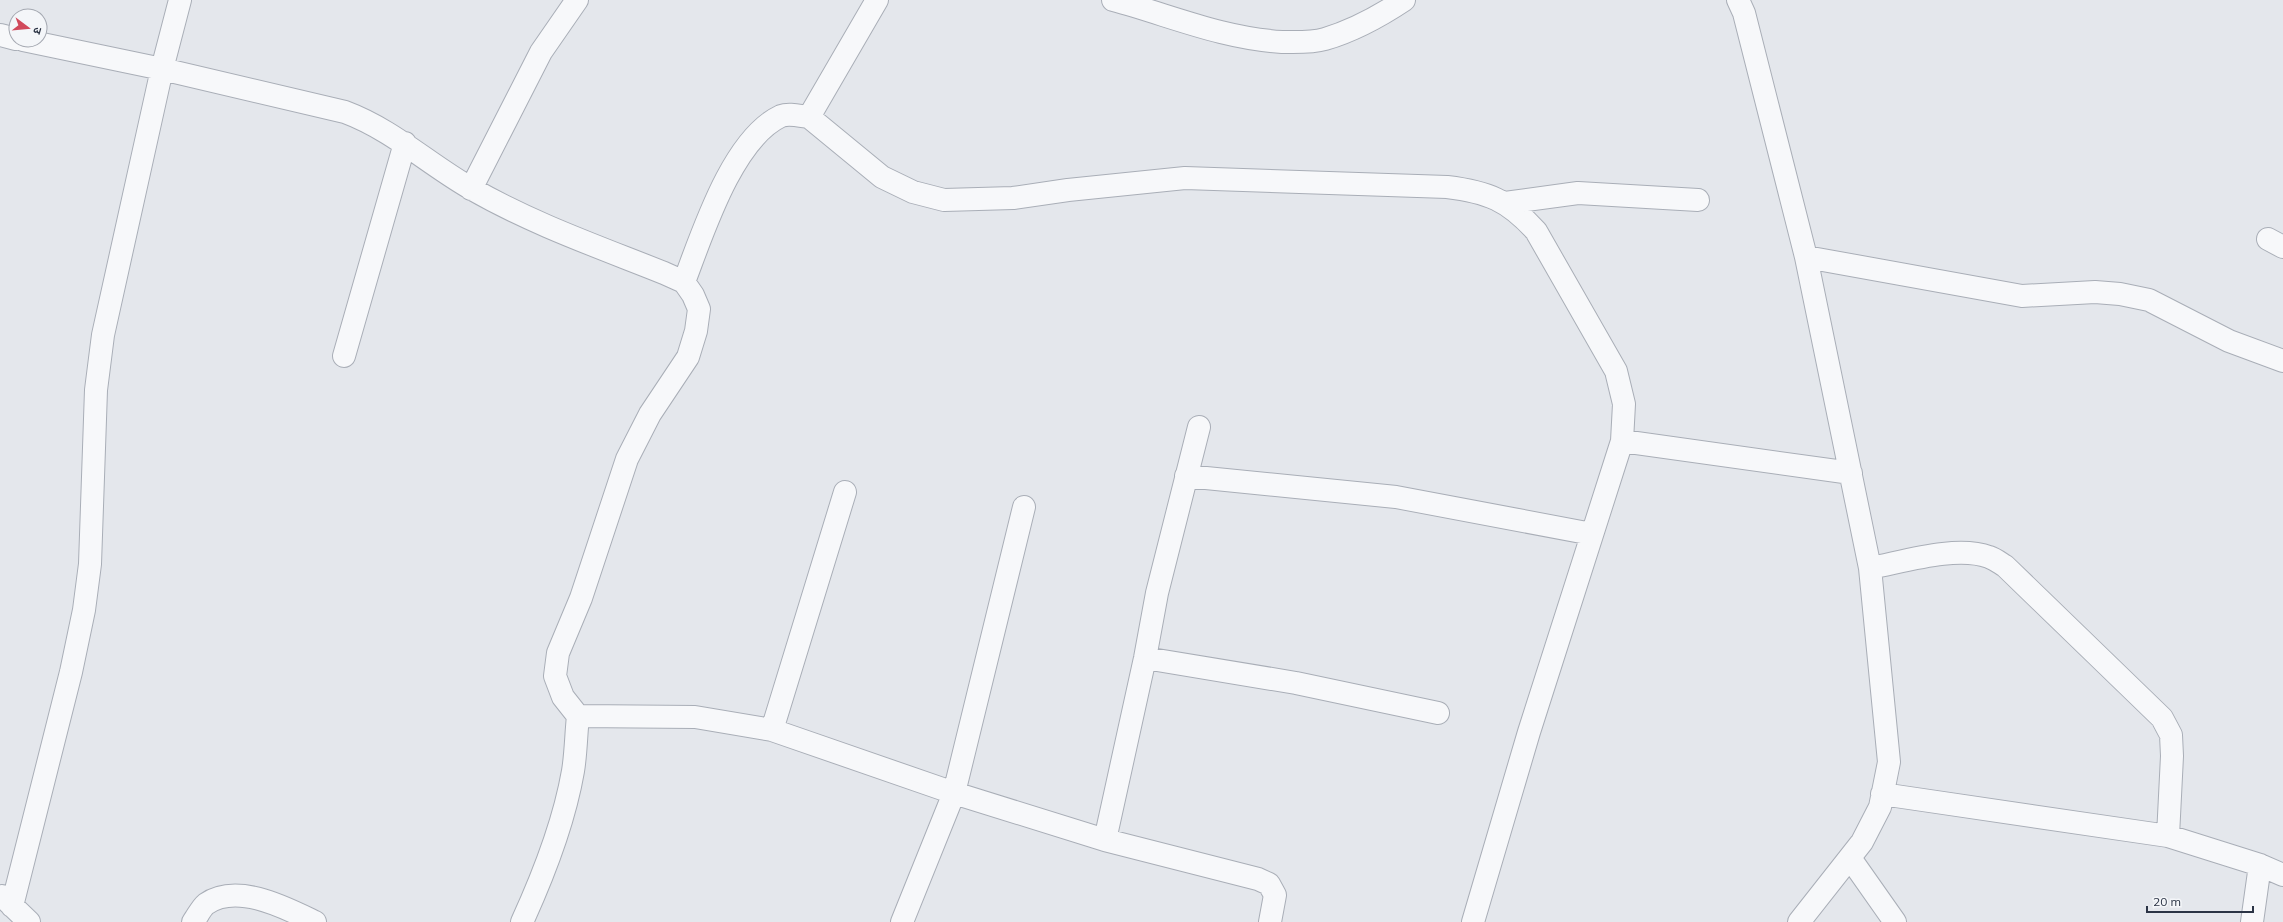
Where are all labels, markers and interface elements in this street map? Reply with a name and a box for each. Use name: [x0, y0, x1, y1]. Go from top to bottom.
north arrow: [8, 8, 48, 48]
text: उ: [30, 26, 45, 36]
scale bar: [2147, 888, 2253, 914]
text: 20 m: [2153, 894, 2181, 909]

